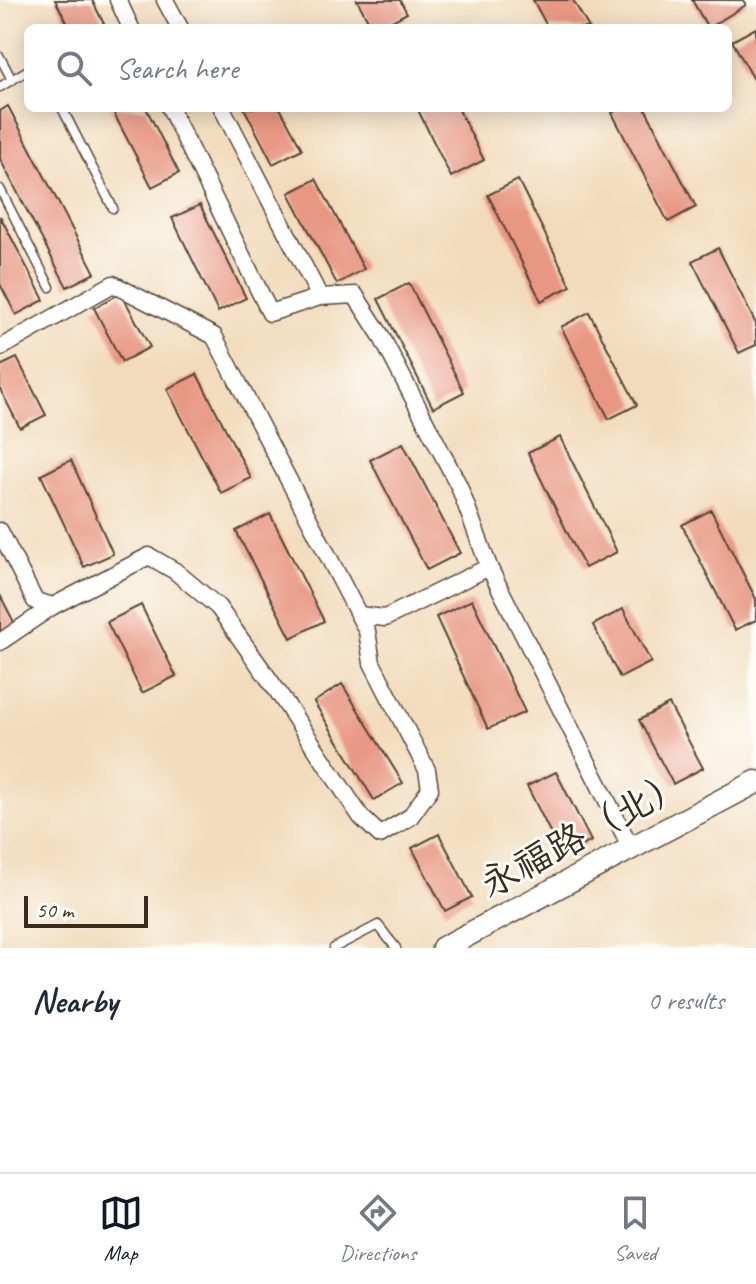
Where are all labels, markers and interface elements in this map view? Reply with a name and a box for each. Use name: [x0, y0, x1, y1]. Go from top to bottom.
search box: [24, 24, 732, 112]
icon: search: [52, 46, 96, 90]
text: Search here: [116, 49, 238, 87]
street label: 永福路（北）: [472, 759, 695, 908]
scale bar: [24, 892, 148, 928]
text: 50 m: [36, 896, 73, 924]
text: Nearby: [32, 979, 118, 1022]
text: 0 results: [648, 984, 724, 1017]
tab: Map: [99, 1191, 143, 1267]
tab: Directions: [340, 1191, 416, 1267]
tab: Saved: [613, 1191, 657, 1267]

